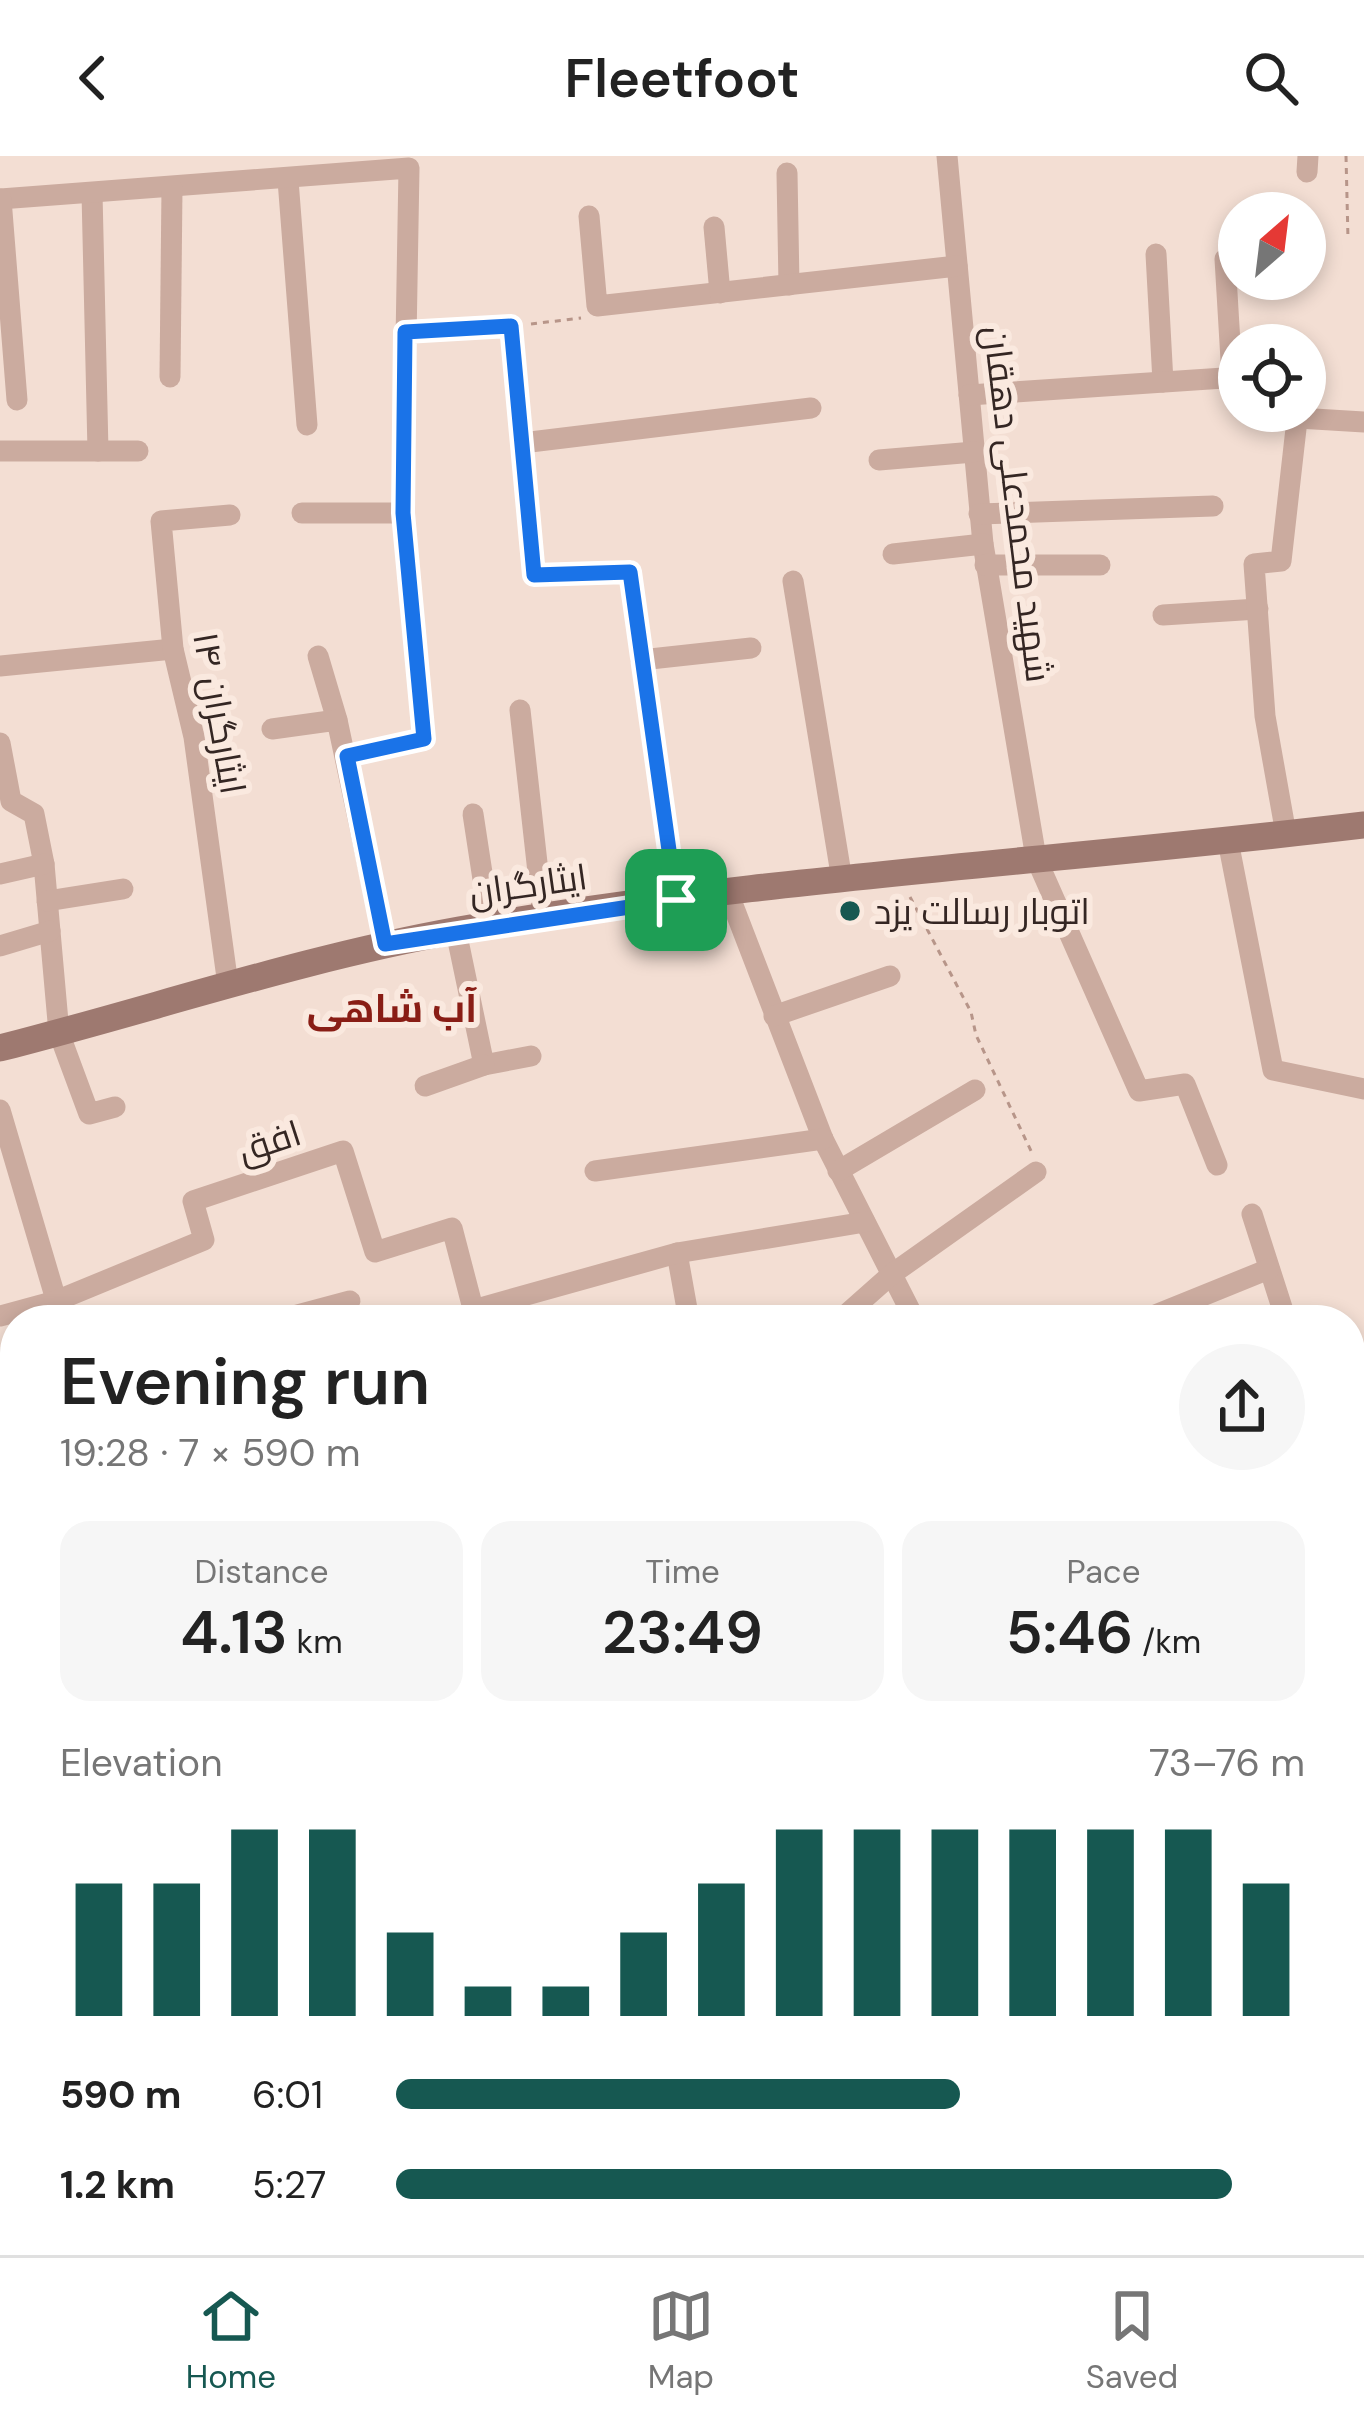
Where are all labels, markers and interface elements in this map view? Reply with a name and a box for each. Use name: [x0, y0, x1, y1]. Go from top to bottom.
text: Fleetfoot: [564, 43, 800, 114]
icon: back: [60, 45, 126, 111]
icon: search: [1238, 45, 1304, 111]
north arrow: [1218, 192, 1326, 300]
map controls: [1218, 192, 1326, 432]
street label: شهید محمدعلی دهقان: [972, 323, 1063, 685]
button: locate: [1218, 324, 1326, 432]
street label: ایثارگران ۱۴: [182, 629, 257, 798]
pin: [625, 849, 727, 951]
street label: ایثارگران: [466, 853, 590, 916]
icon: arrive: [643, 867, 709, 933]
place label: اتوبار رسالت یزد: [874, 888, 1090, 935]
marker: اتوبار رسالت یزد: [837, 898, 863, 924]
district label: آب شاهی: [307, 983, 478, 1034]
street label: افق: [232, 1109, 307, 1174]
text: Evening run: [60, 1339, 430, 1424]
button: share: [1179, 1344, 1305, 1470]
text: 19:28 · 7 × 590 m: [60, 1427, 361, 1478]
text: Distance: [195, 1550, 328, 1593]
text: Time: [645, 1550, 720, 1593]
text: Pace: [1067, 1550, 1140, 1593]
text: 4.13: [180, 1593, 288, 1672]
text: 23:49: [602, 1593, 763, 1672]
text: 5:46: [1006, 1593, 1133, 1672]
text: km: [288, 1620, 343, 1663]
text: /km: [1133, 1620, 1201, 1663]
text: Elevation: [60, 1737, 223, 1788]
text: 73–76 m: [1149, 1737, 1305, 1788]
text: 590 m: [60, 2069, 181, 2120]
text: 6:01: [252, 2069, 323, 2120]
text: 1.2 km: [60, 2159, 175, 2210]
text: 5:27: [252, 2159, 326, 2210]
tab: Home: [186, 2283, 276, 2398]
tab: Map: [648, 2283, 714, 2398]
tab: Saved: [1086, 2283, 1178, 2398]

